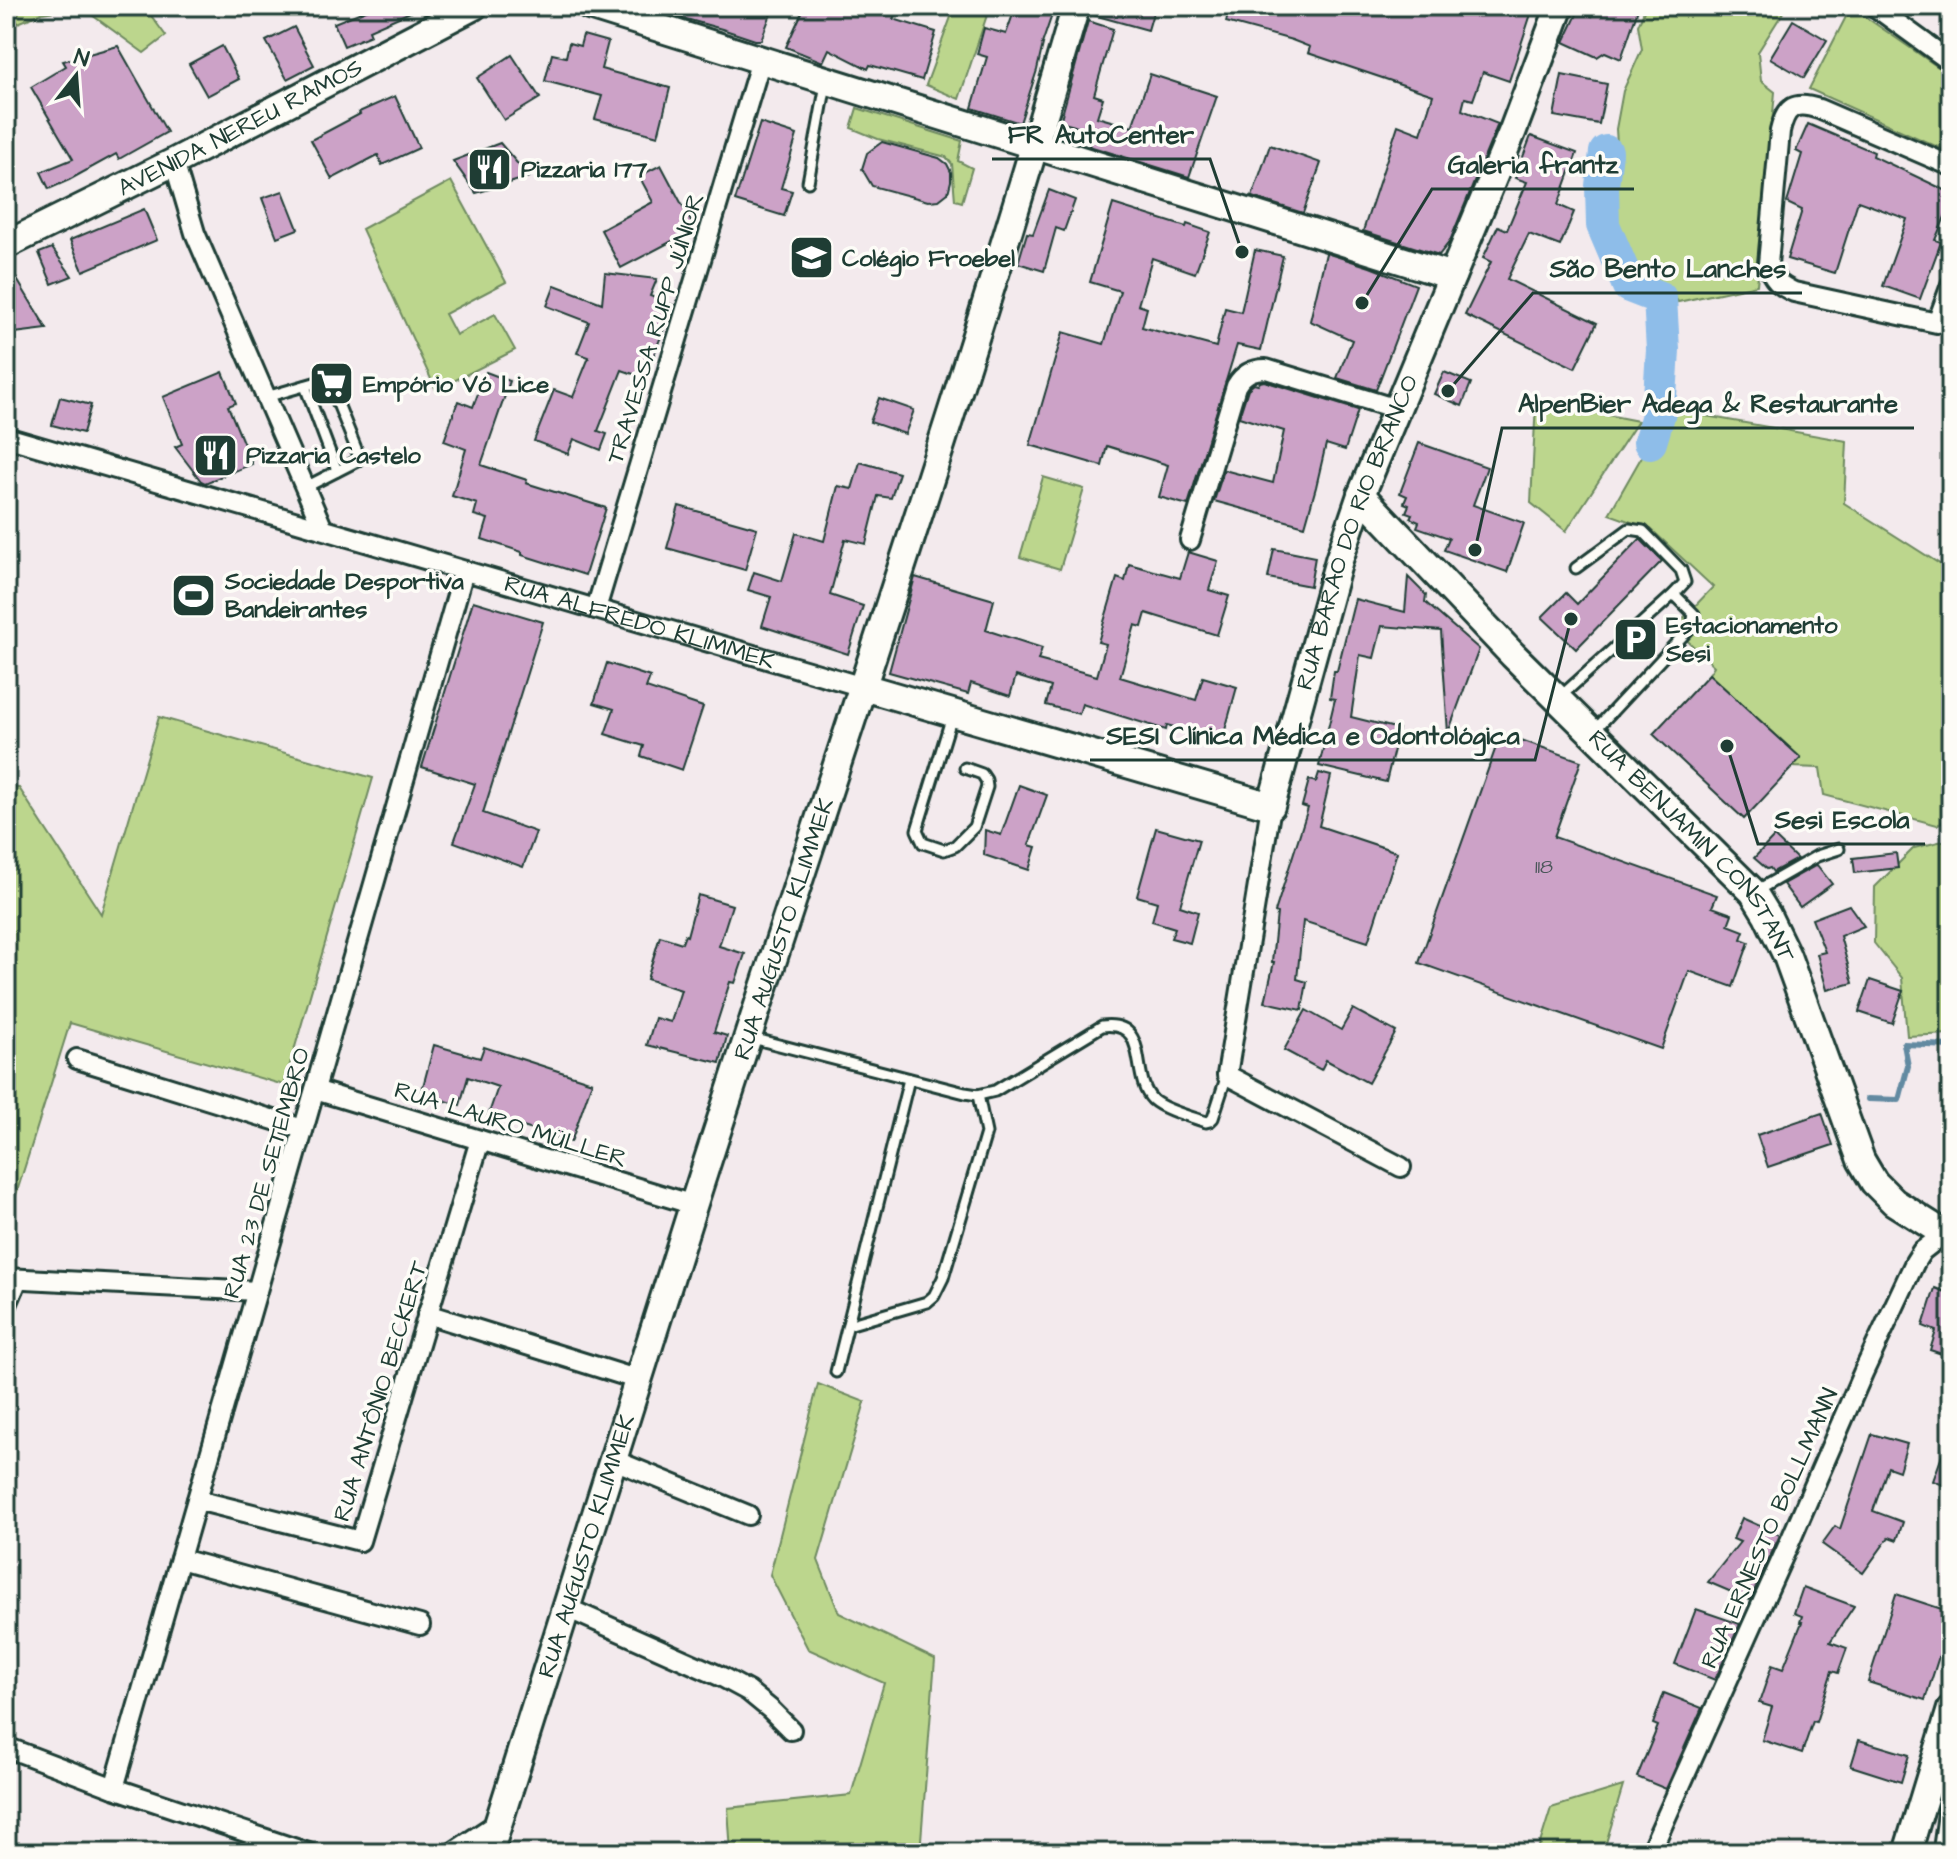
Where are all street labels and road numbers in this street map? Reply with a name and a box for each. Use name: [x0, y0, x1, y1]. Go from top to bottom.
street label: AVENIDA NEREU RAMOS: [112, 51, 369, 205]
street label: TRAVESSA RUPP JÚNIOR: [599, 189, 713, 468]
street label: RUA BARÃO DO RIO BRANCO: [1288, 370, 1427, 694]
street label: RUA ALFREDO KLIMMEK: [500, 567, 779, 678]
street label: RUA BENJAMIN CONSTANT: [1580, 723, 1803, 968]
street label: RUA AUGUSTO KLIMMEK: [725, 793, 843, 1064]
street label: RUA 23 DE SETEMBRO: [215, 1044, 319, 1303]
street label: RUA LAURO MÜLLER: [390, 1073, 631, 1177]
street label: RUA ANTÔNIO BECKERT: [325, 1257, 437, 1526]
street label: RUA ERNESTO BOLLMANN: [1693, 1383, 1847, 1674]
street label: RUA AUGUSTO KLIMMEK: [530, 1410, 644, 1682]

